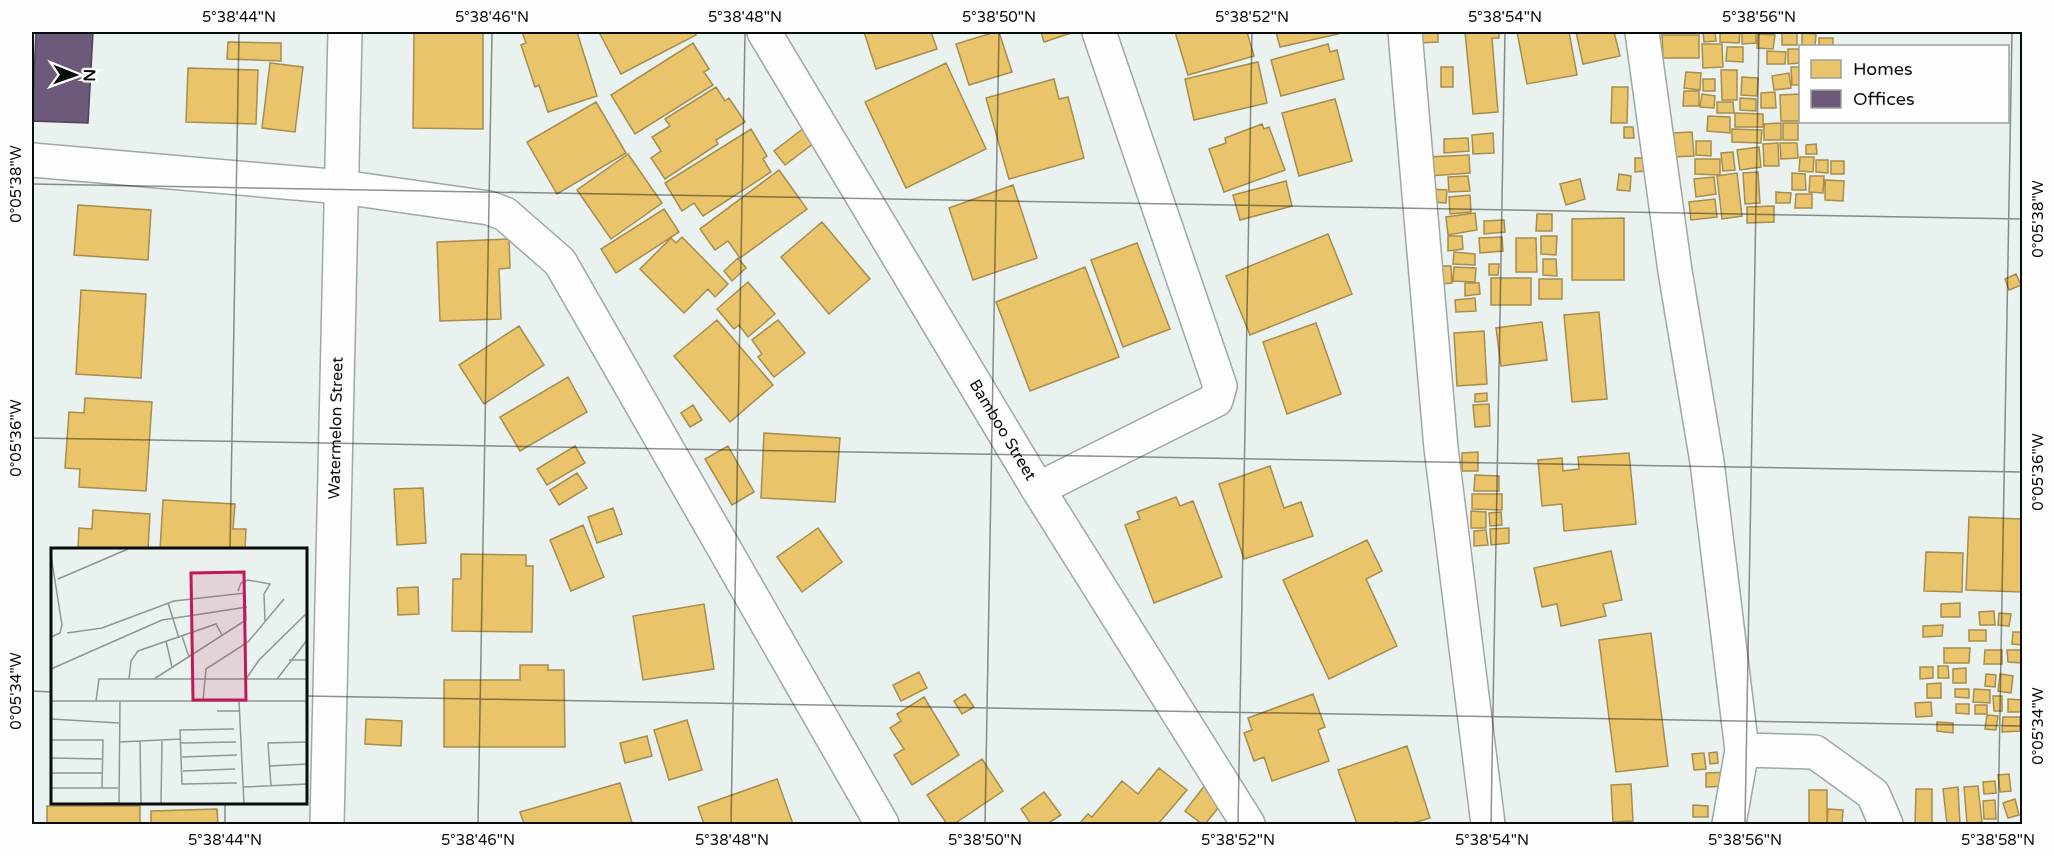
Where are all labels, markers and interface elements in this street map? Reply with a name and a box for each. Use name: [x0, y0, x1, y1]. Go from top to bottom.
text: 5°38'44"N: [202, 8, 276, 26]
text: 5°38'46"N: [455, 8, 529, 26]
text: 5°38'48"N: [708, 8, 782, 26]
text: 5°38'50"N: [962, 8, 1036, 26]
text: 5°38'52"N: [1215, 8, 1289, 26]
text: 5°38'54"N: [1468, 8, 1542, 26]
text: 5°38'56"N: [1722, 8, 1796, 26]
north arrow: [45, 45, 105, 105]
legend: [1799, 45, 2009, 123]
text: Homes: [1853, 58, 1913, 80]
text: N: [79, 69, 99, 82]
text: Offices: [1853, 88, 1915, 110]
text: 0°05'38"W: [7, 145, 25, 223]
text: 0°05'38"W: [2029, 180, 2047, 258]
street label: Watermelon Street: [324, 357, 348, 500]
street label: Bamboo Street: [965, 376, 1041, 484]
text: 0°05'36"W: [7, 399, 25, 477]
text: 0°05'36"W: [2029, 433, 2047, 511]
inset map: [51, 548, 308, 805]
text: 0°05'34"W: [7, 652, 25, 730]
text: 0°05'34"W: [2029, 687, 2047, 765]
text: 5°38'44"N: [188, 831, 262, 849]
text: 5°38'46"N: [441, 831, 515, 849]
text: 5°38'48"N: [695, 831, 769, 849]
text: 5°38'50"N: [948, 831, 1022, 849]
text: 5°38'52"N: [1201, 831, 1275, 849]
text: 5°38'54"N: [1455, 831, 1529, 849]
text: 5°38'56"N: [1708, 831, 1782, 849]
text: 5°38'58"N: [1961, 831, 2035, 849]

